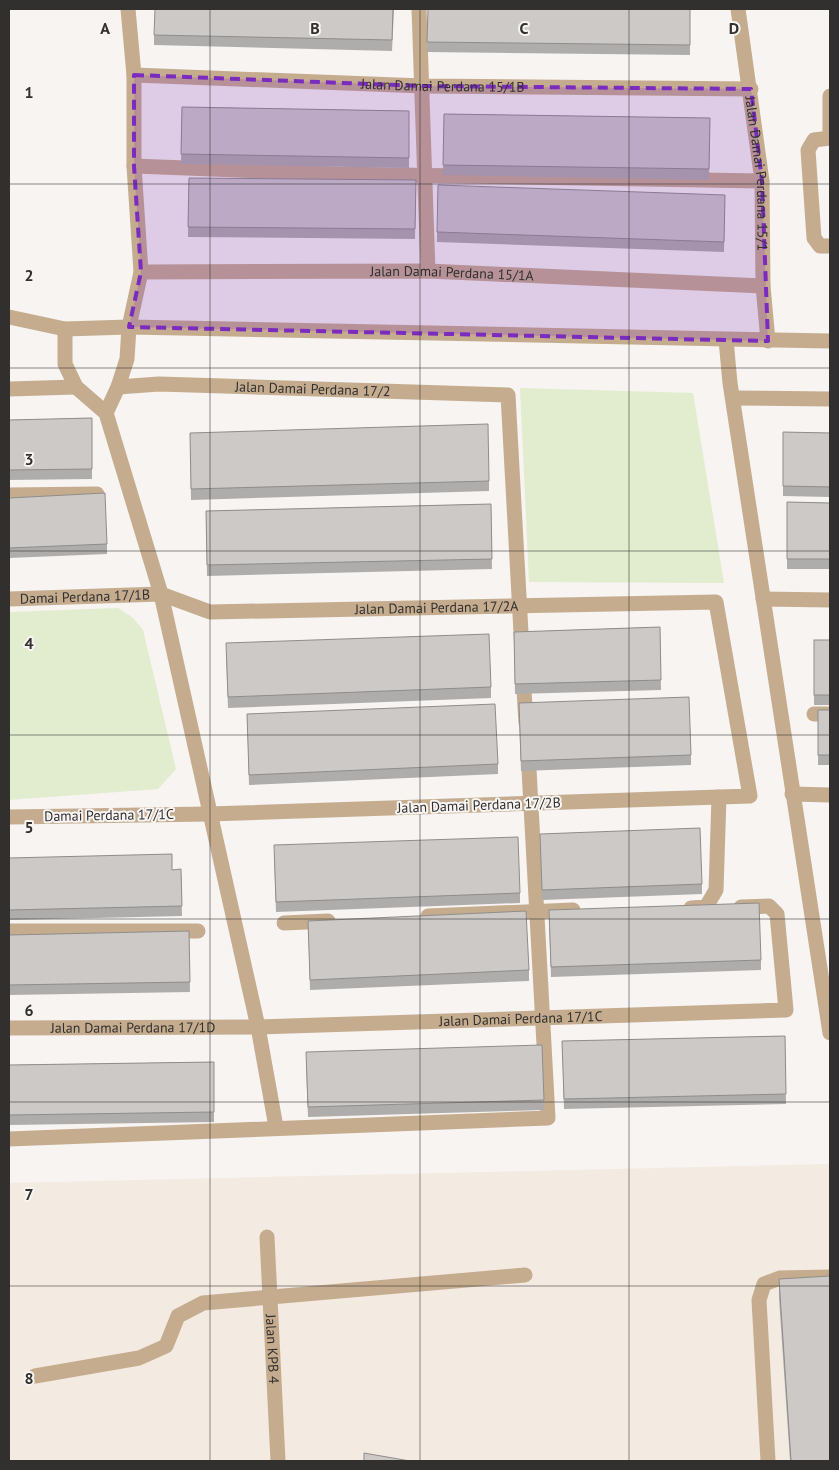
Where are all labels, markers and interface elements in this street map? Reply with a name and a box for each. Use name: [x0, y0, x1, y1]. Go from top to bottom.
text: A: [100, 18, 110, 38]
text: B: [310, 18, 320, 38]
text: C: [520, 18, 529, 38]
text: D: [729, 18, 739, 38]
street label: Jalan Damai Perdana 15/1B: [360, 75, 525, 96]
text: 1: [24, 82, 34, 102]
street label: Jalan Damai Perdana 15/1: [741, 94, 772, 251]
street label: Jalan Damai Perdana 15/1A: [369, 262, 535, 285]
text: 2: [24, 265, 34, 285]
street label: Jalan Damai Perdana 17/2: [234, 377, 391, 400]
text: 3: [24, 449, 34, 469]
street label: Damai Perdana 17/1B: [20, 585, 150, 608]
street label: Jalan Damai Perdana 17/2A: [354, 597, 519, 618]
text: 4: [24, 633, 34, 653]
street label: Jalan Damai Perdana 17/2B: [396, 793, 561, 817]
street label: Damai Perdana 17/1C: [44, 805, 174, 825]
text: 5: [24, 817, 34, 837]
text: 6: [24, 1000, 34, 1020]
street label: Jalan Damai Perdana 17/1C: [438, 1007, 603, 1030]
street label: Jalan Damai Perdana 17/1D: [50, 1018, 215, 1037]
text: 7: [24, 1184, 34, 1204]
street label: Jalan KPB 4: [262, 1313, 283, 1384]
text: 8: [24, 1368, 34, 1388]

